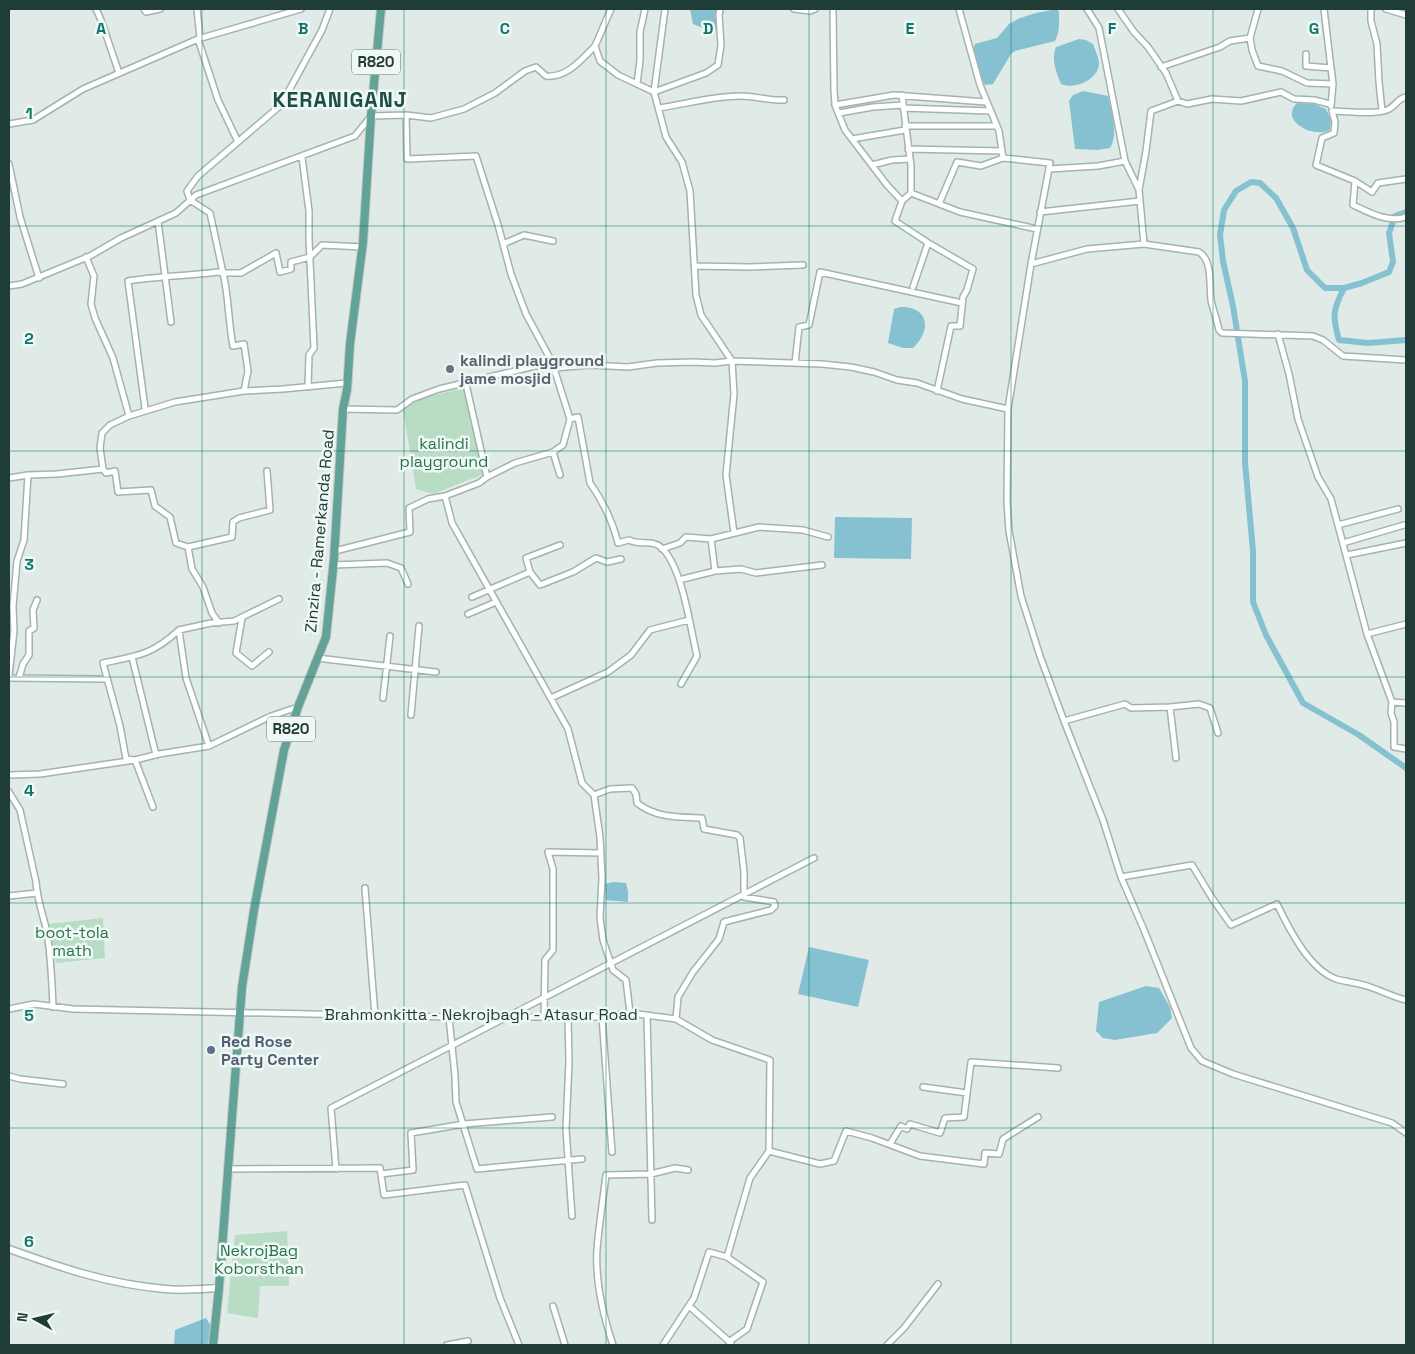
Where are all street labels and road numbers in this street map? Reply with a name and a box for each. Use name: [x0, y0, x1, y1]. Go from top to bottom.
road number: R820: [352, 50, 400, 74]
street label: Zinzira - Ramerkanda Road: [300, 429, 339, 633]
road number: R820: [267, 716, 315, 742]
street label: Brahmonkitta - Nekrojbagh - Atasur Road: [324, 1004, 638, 1025]

